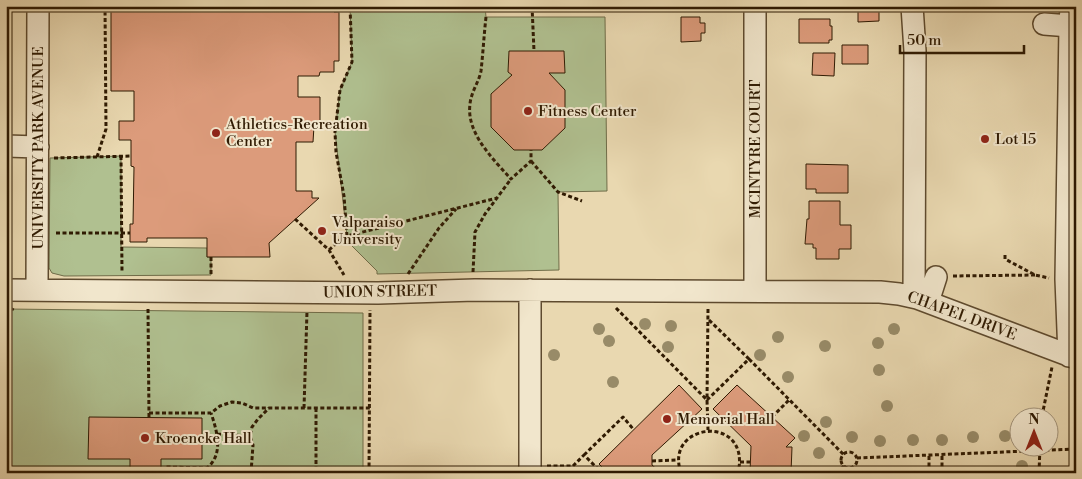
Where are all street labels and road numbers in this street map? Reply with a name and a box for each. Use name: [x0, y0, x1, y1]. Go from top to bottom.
street label: UNIVERSITY PARK AVENUE: [29, 47, 48, 249]
street label: MCINTYRE COURT: [746, 79, 765, 218]
street label: UNION STREET: [323, 281, 438, 302]
street label: CHAPEL DRIVE: [905, 287, 1019, 345]

